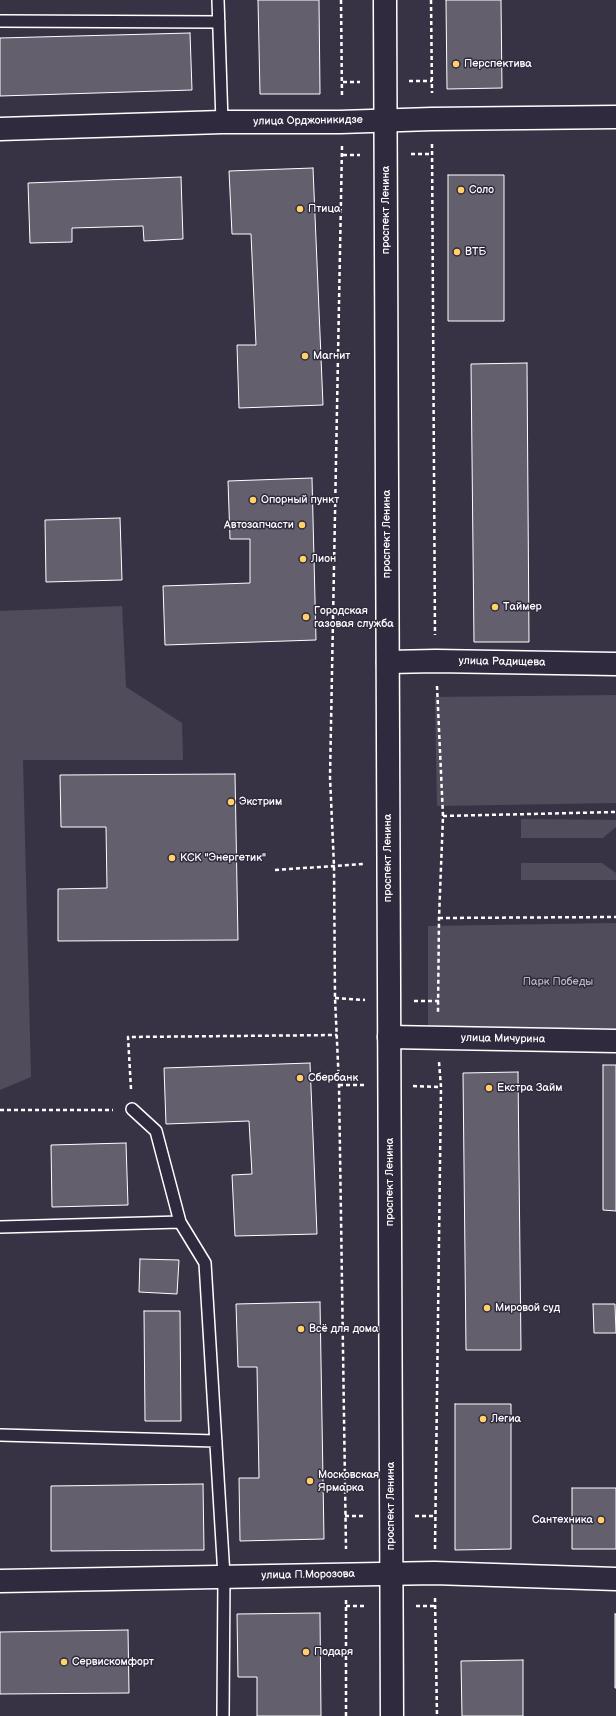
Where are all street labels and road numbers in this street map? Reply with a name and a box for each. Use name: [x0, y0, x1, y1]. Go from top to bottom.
street label: улица Орджоникидзе: [253, 113, 363, 129]
street label: проспект Ленина: [379, 166, 393, 254]
street label: проспект Ленина: [380, 490, 394, 578]
street label: улица Радищева: [458, 655, 546, 669]
street label: проспект Ленина: [381, 814, 395, 902]
street label: улица Мичурина: [461, 1032, 545, 1046]
street label: проспект Ленина: [383, 1138, 397, 1226]
street label: проспект Ленина: [384, 1462, 398, 1550]
street label: улица П.Морозова: [261, 1568, 355, 1582]

